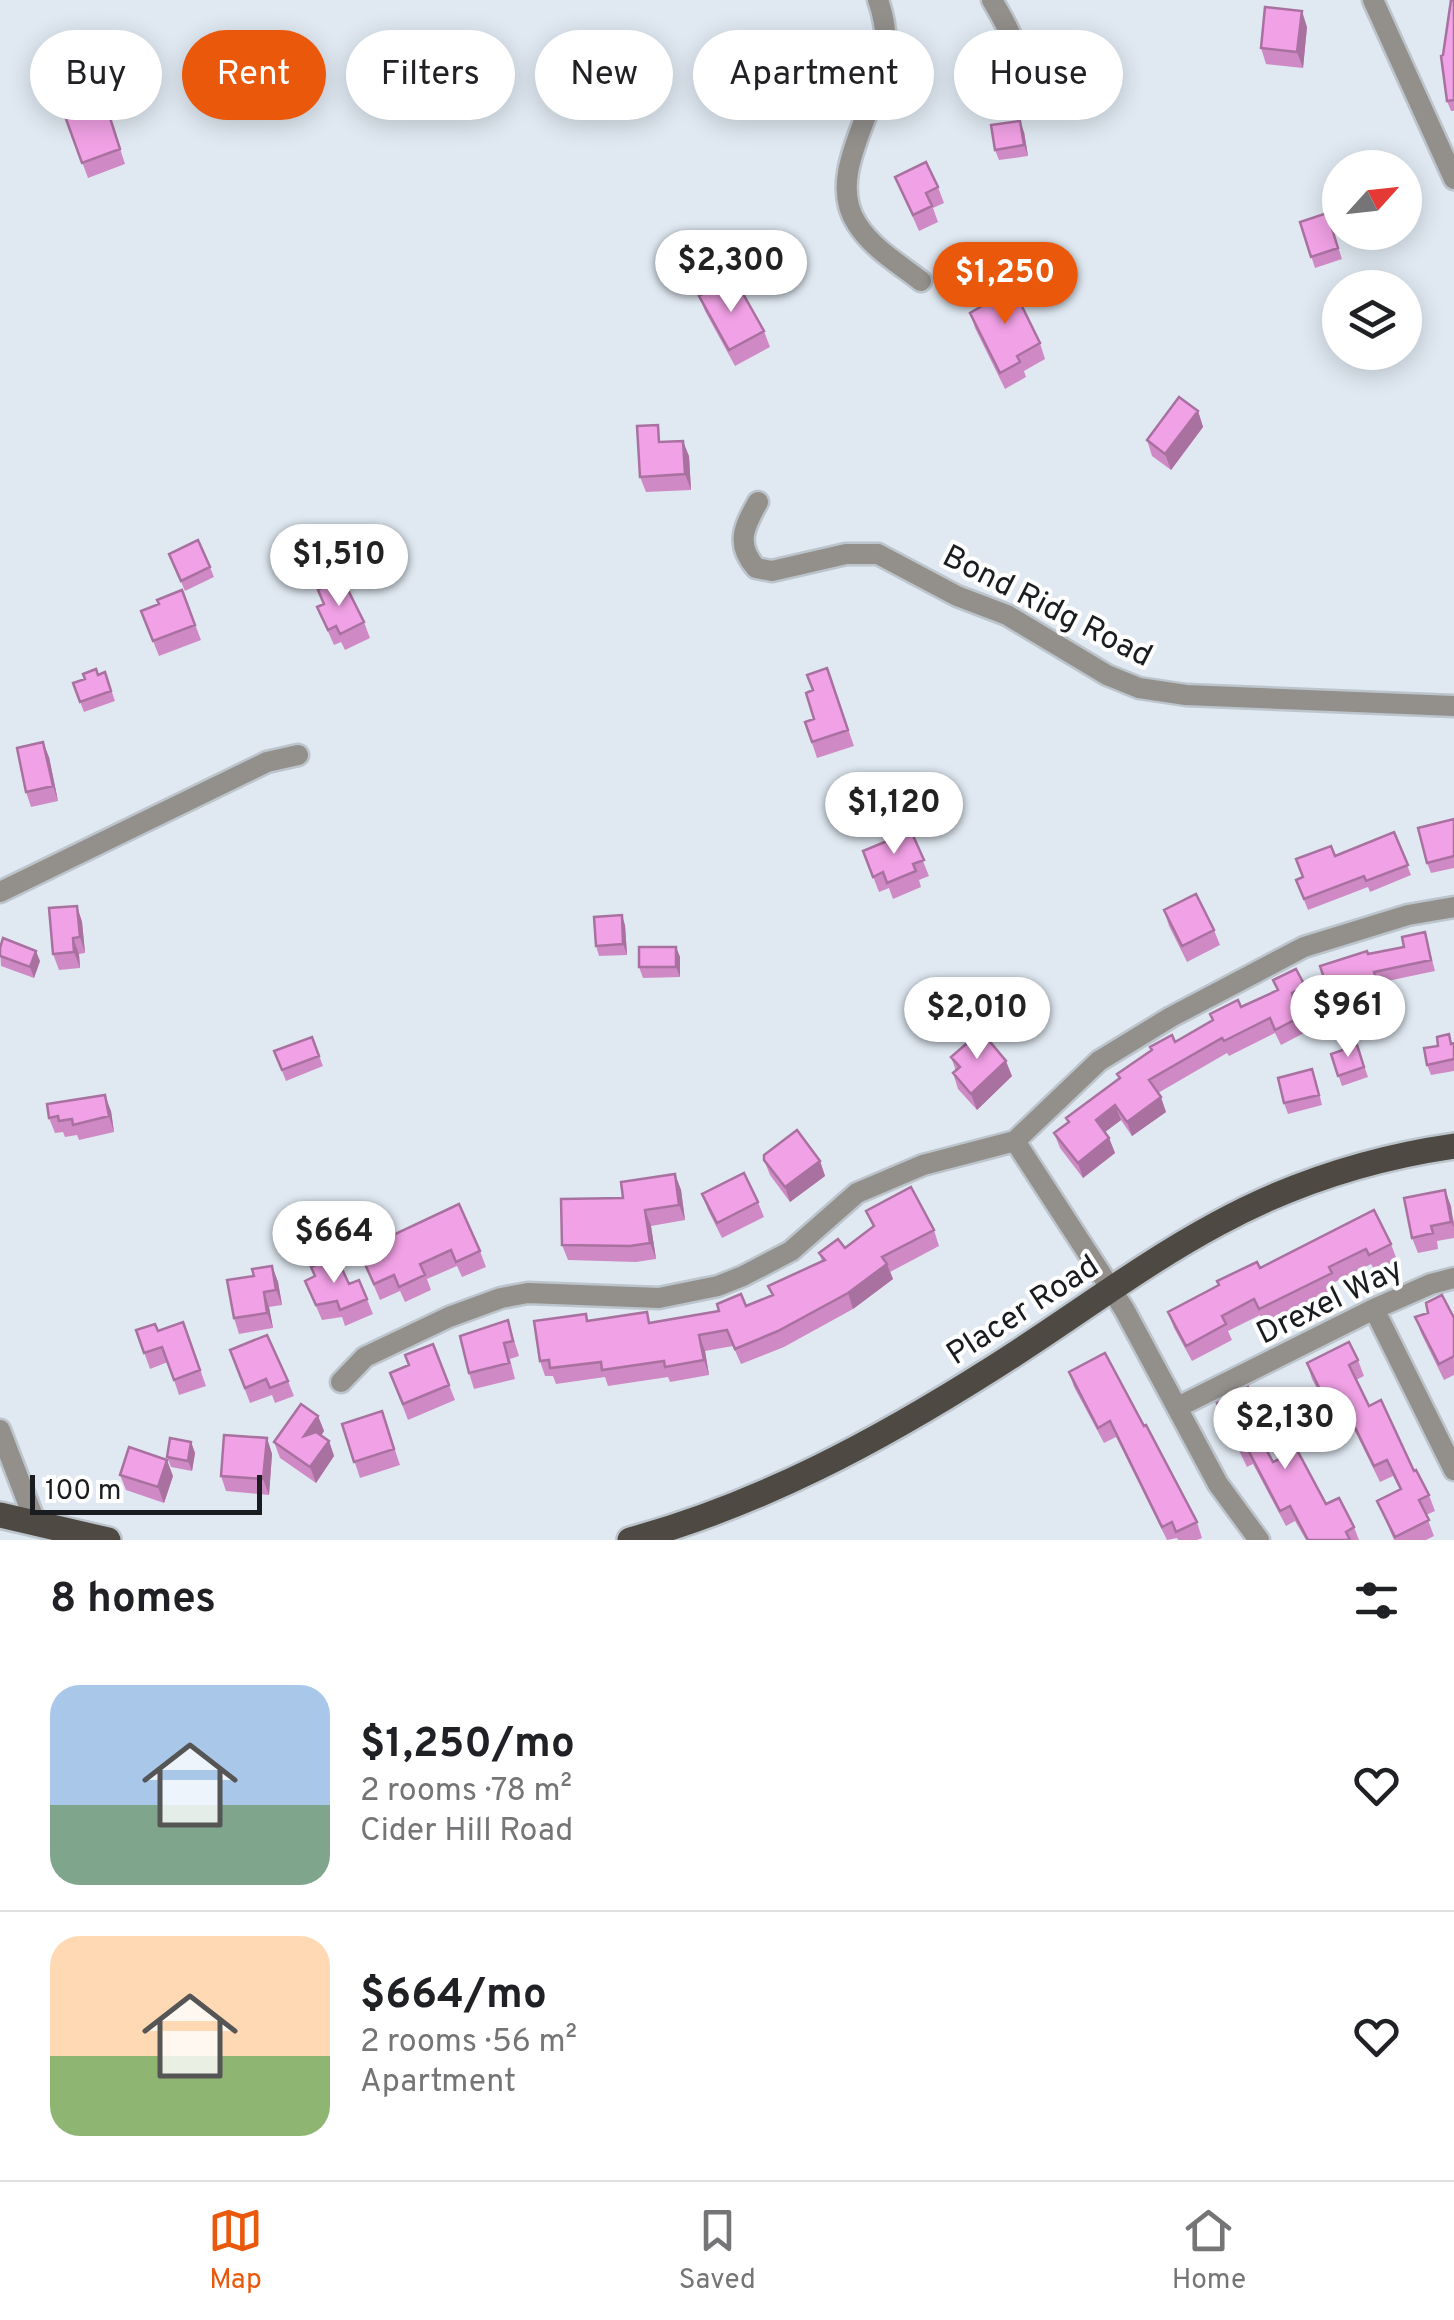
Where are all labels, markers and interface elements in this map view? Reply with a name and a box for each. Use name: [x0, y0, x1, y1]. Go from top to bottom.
chip: Buy: [30, 30, 162, 120]
chip: Rent: [182, 30, 326, 120]
chip: Filters: [346, 30, 515, 120]
chip: New: [535, 30, 673, 120]
chip: Apartment: [693, 30, 934, 120]
chip: House: [954, 30, 1123, 120]
north arrow: [1322, 150, 1422, 250]
map controls: [1322, 150, 1422, 370]
pin: $2,300: [650, 230, 812, 315]
text: $2,300: [677, 242, 785, 282]
pin: $1,250: [924, 242, 1086, 327]
text: $1,250: [955, 254, 1055, 294]
button: layers: [1322, 270, 1422, 370]
pin: $1,510: [258, 524, 420, 609]
text: $1,510: [292, 536, 386, 576]
street label: Bond Ridg Road: [935, 538, 1158, 678]
pin: $1,120: [813, 772, 975, 857]
text: $1,120: [847, 784, 941, 824]
pin: $961: [1289, 975, 1407, 1060]
pin: $2,010: [896, 977, 1058, 1062]
text: $961: [1312, 987, 1384, 1027]
text: $2,010: [926, 989, 1028, 1029]
pin: $664: [275, 1201, 393, 1286]
text: $664: [294, 1213, 374, 1253]
street label: Placer Road: [940, 1247, 1107, 1376]
street label: Drexel Way: [1251, 1250, 1410, 1355]
pin: $2,130: [1204, 1387, 1366, 1472]
text: $2,130: [1235, 1399, 1335, 1439]
scale bar: [30, 1470, 262, 1514]
text: 100 m: [45, 1474, 121, 1510]
icon: filters: [1349, 1573, 1404, 1628]
text: 8 homes: [50, 1574, 216, 1627]
text: $1,250/mo: [360, 1719, 575, 1772]
icon: home: [130, 1725, 250, 1845]
icon: heart: [1349, 1758, 1404, 1813]
text: 2 rooms · 78 m²: [360, 1772, 572, 1812]
text: Cider Hill Road: [360, 1812, 573, 1852]
text: $664/mo: [360, 1970, 547, 2023]
icon: home: [130, 1976, 250, 2096]
icon: heart: [1349, 2009, 1404, 2064]
text: 2 rooms · 56 m²: [360, 2023, 577, 2063]
text: Apartment: [360, 2063, 516, 2103]
tab: Map: [208, 2203, 263, 2299]
tab: Saved: [679, 2203, 756, 2299]
tab: Home: [1172, 2203, 1246, 2299]

